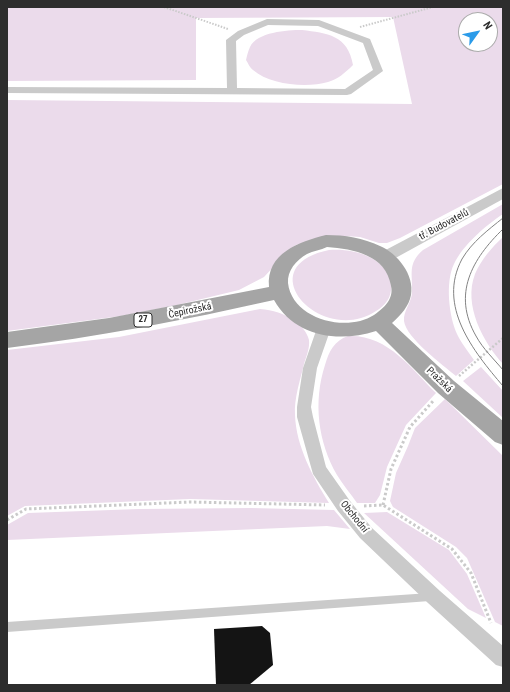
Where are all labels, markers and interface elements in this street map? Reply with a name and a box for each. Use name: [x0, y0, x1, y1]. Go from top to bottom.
north arrow: [458, 12, 498, 52]
text: N: [480, 19, 495, 32]
street label: tř. Budovatelů: [417, 207, 471, 243]
street label: Čepirožská: [167, 301, 213, 321]
road number: 27: [134, 313, 152, 327]
street label: Pražská: [424, 365, 454, 395]
street label: Obchodní: [338, 499, 370, 535]

